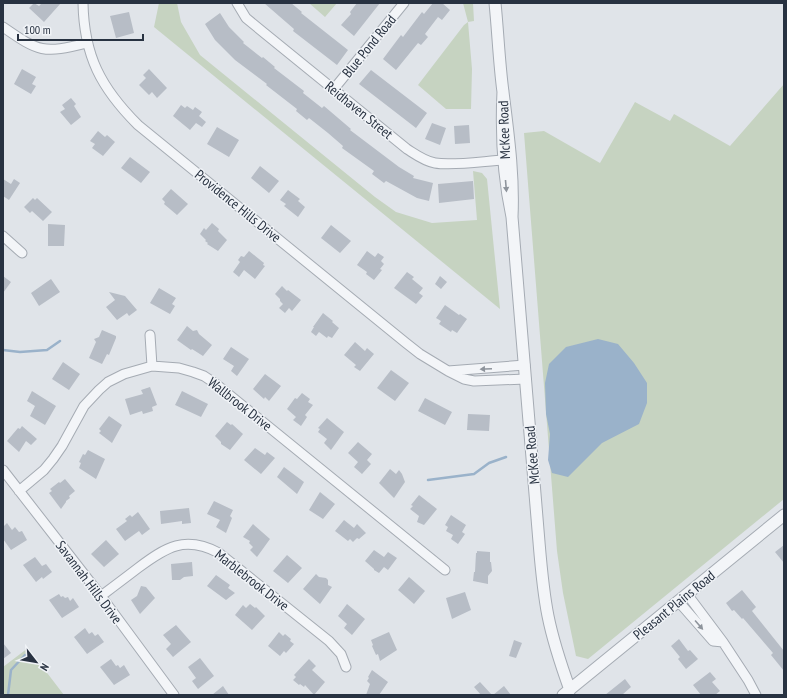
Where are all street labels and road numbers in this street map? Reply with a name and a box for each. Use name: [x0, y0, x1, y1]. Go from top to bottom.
street label: Blue Pond Road: [338, 11, 400, 81]
street label: Reidhaven Street: [321, 77, 397, 143]
street label: McKee Road: [494, 100, 514, 160]
street label: Providence Hills Drive: [191, 166, 285, 246]
street label: Wallbrook Drive: [204, 373, 276, 435]
street label: McKee Road: [520, 425, 544, 485]
street label: Savannah Hills Drive: [52, 537, 126, 627]
street label: Marblebrook Drive: [211, 546, 293, 615]
street label: Pleasant Plains Road: [629, 566, 719, 644]

